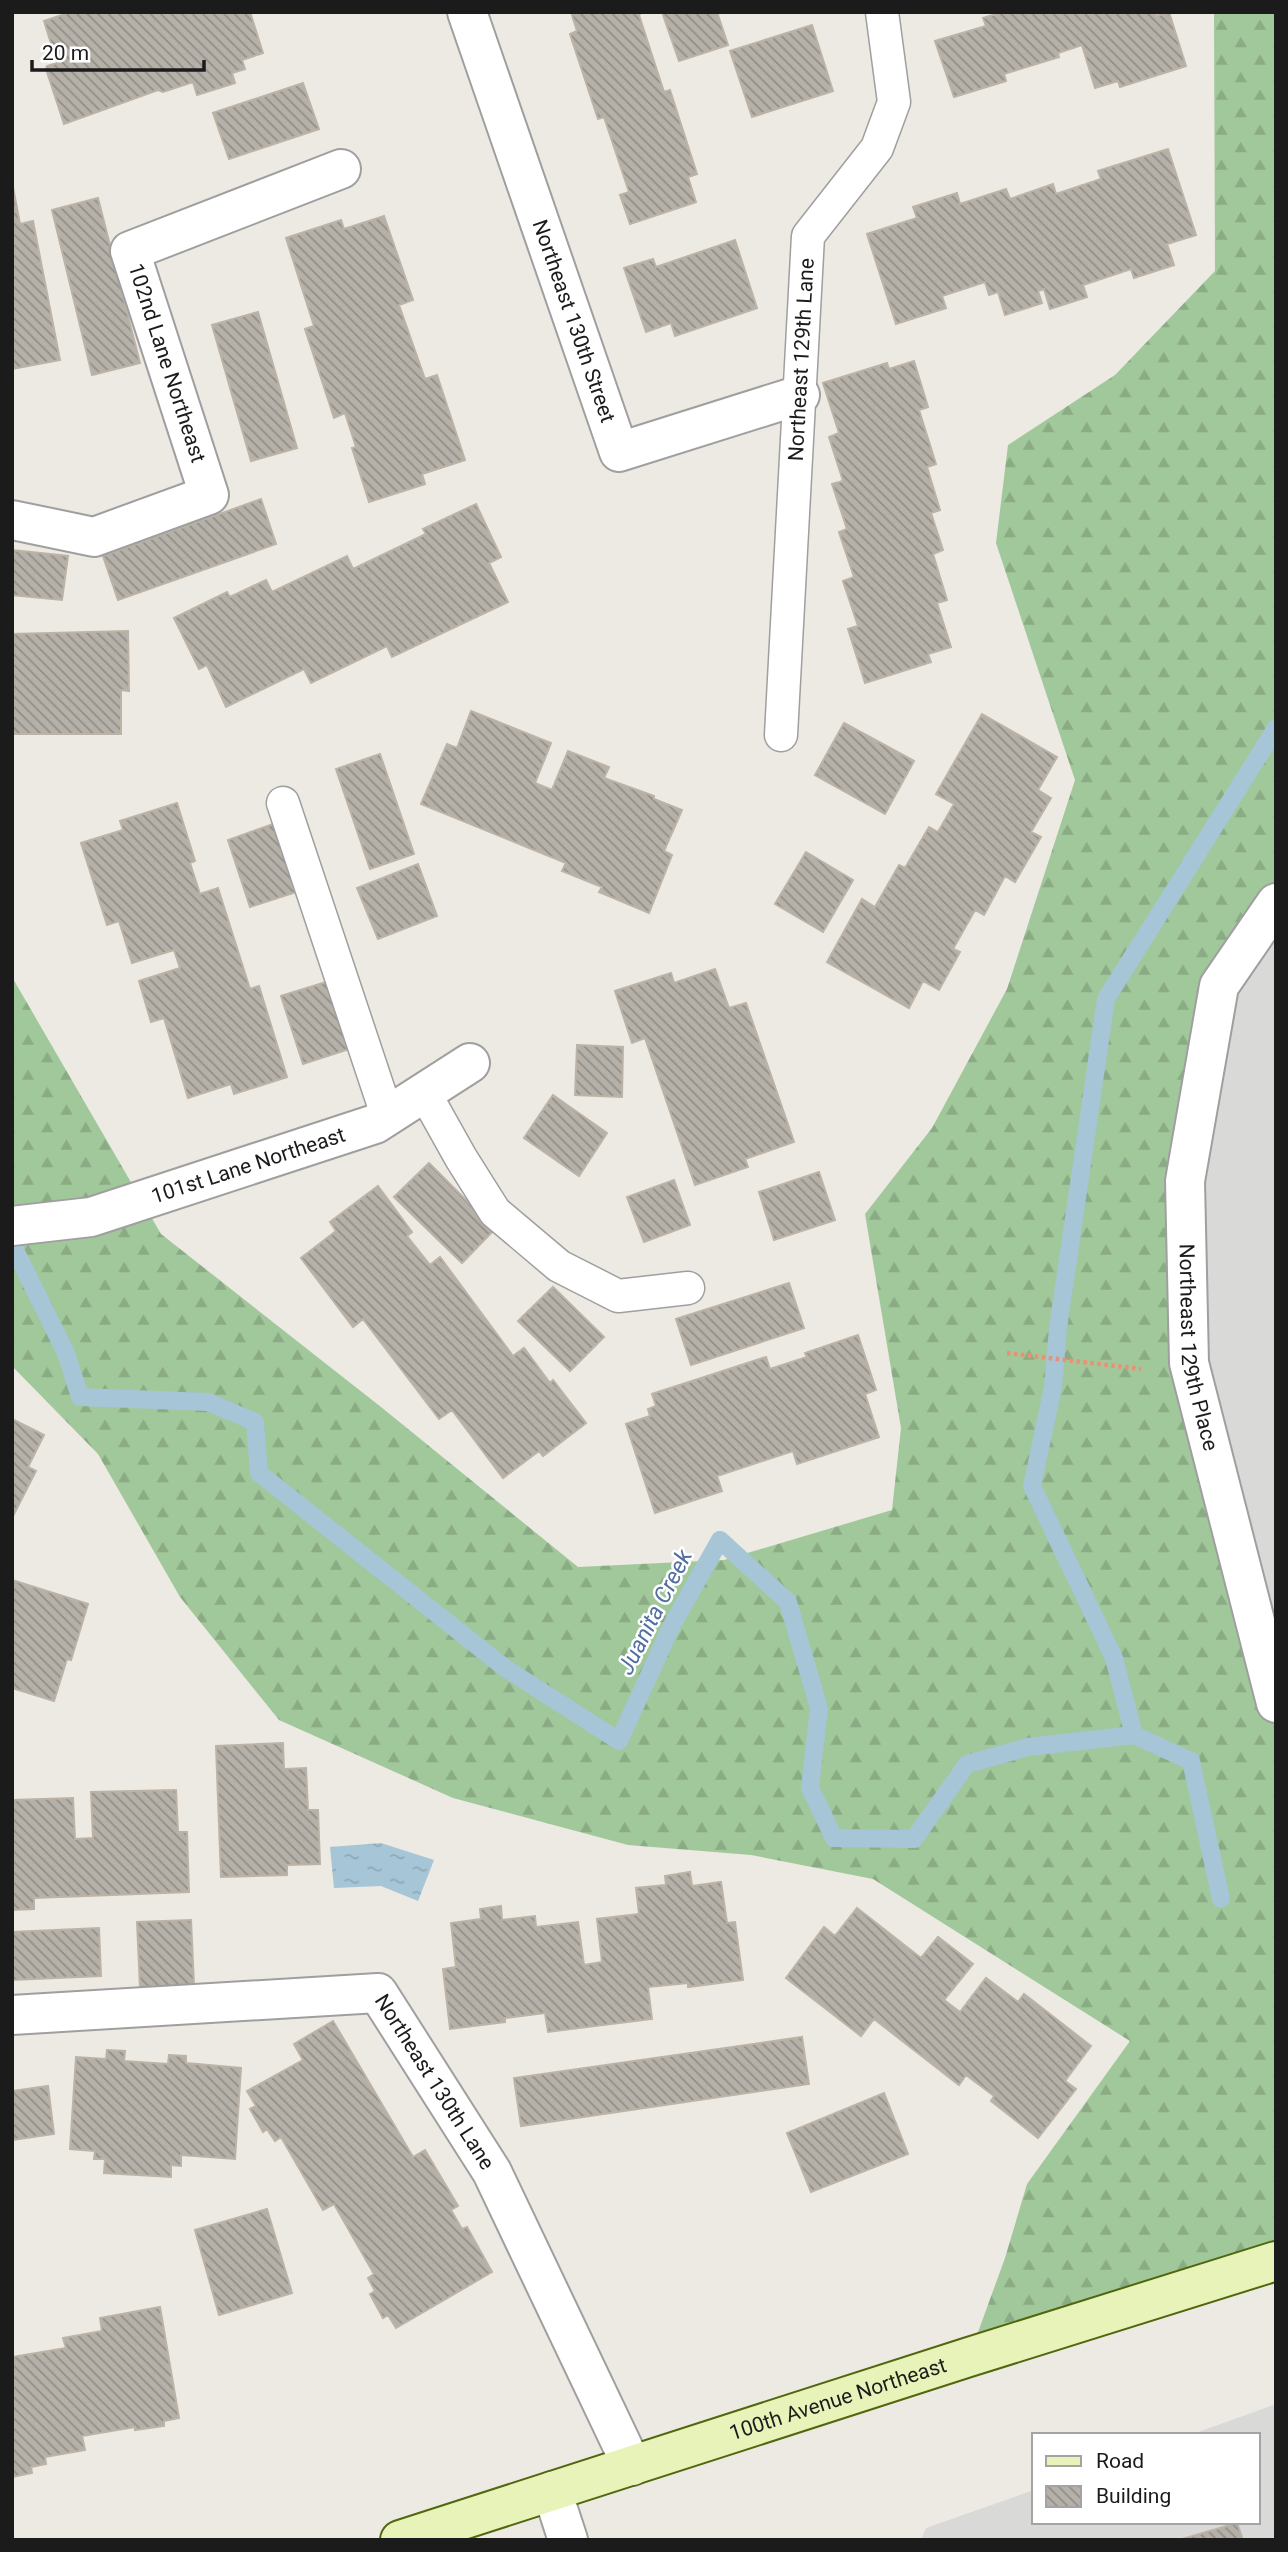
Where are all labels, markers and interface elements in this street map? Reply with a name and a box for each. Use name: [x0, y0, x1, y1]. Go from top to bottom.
scale bar: [32, 28, 203, 72]
text: 20 m: [42, 41, 89, 65]
street label: Northeast 130th Street: [528, 216, 620, 426]
street label: Northeast 129th Lane: [784, 257, 819, 462]
street label: 102nd Lane Northeast: [123, 260, 211, 466]
street label: 101st Lane Northeast: [148, 1123, 348, 1208]
street label: Northeast 129th Place: [1174, 1243, 1223, 1453]
water label: Juanita Creek: [612, 1544, 698, 1679]
street label: Northeast 130th Lane: [370, 1990, 499, 2174]
street label: 100th Avenue Northeast: [726, 2353, 949, 2445]
legend: [1032, 2433, 1260, 2524]
text: Road: [1096, 2449, 1144, 2473]
text: Building: [1096, 2484, 1171, 2508]

